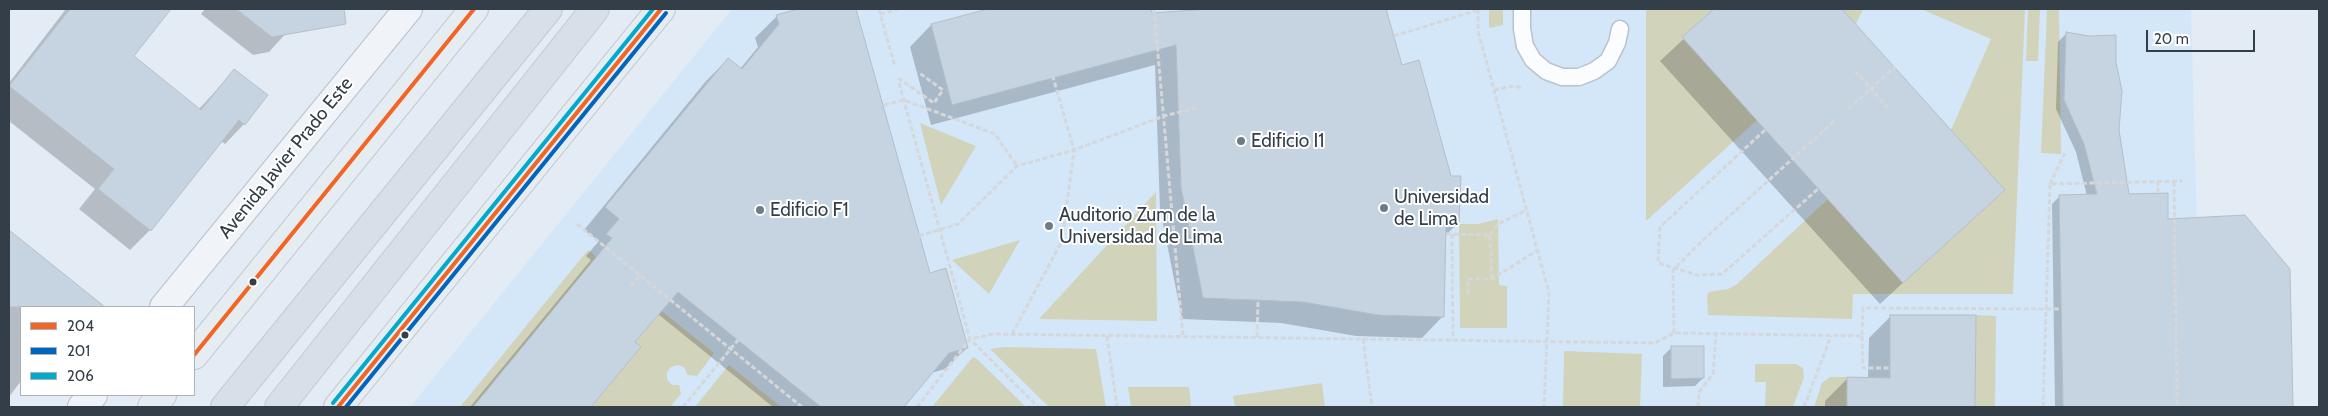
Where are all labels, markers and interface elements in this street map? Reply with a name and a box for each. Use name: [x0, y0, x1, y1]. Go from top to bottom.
scale bar: [2148, 20, 2257, 52]
text: 20 m: [2154, 30, 2189, 48]
street label: Avenida Javier Prado Este: [214, 73, 358, 243]
place label: Edificio I1: [1251, 130, 1325, 152]
marker: Edificio I1: [1235, 135, 1247, 147]
place label: Universidad de Lima: [1394, 186, 1489, 230]
place label: Edificio F1: [770, 199, 849, 221]
marker: Universidad de Lima: [1378, 202, 1390, 214]
marker: Edificio F1: [754, 204, 766, 216]
place label: Auditorio Zum de la Universidad de Lima: [1059, 204, 1222, 248]
marker: Auditorio Zum de la Universidad de Lima: [1043, 220, 1055, 232]
unlabelled marker: [248, 277, 258, 287]
legend: [20, 306, 195, 396]
text: 204: [67, 317, 94, 335]
unlabelled marker: [400, 330, 410, 340]
text: 201: [67, 342, 90, 360]
text: 206: [67, 367, 94, 385]

